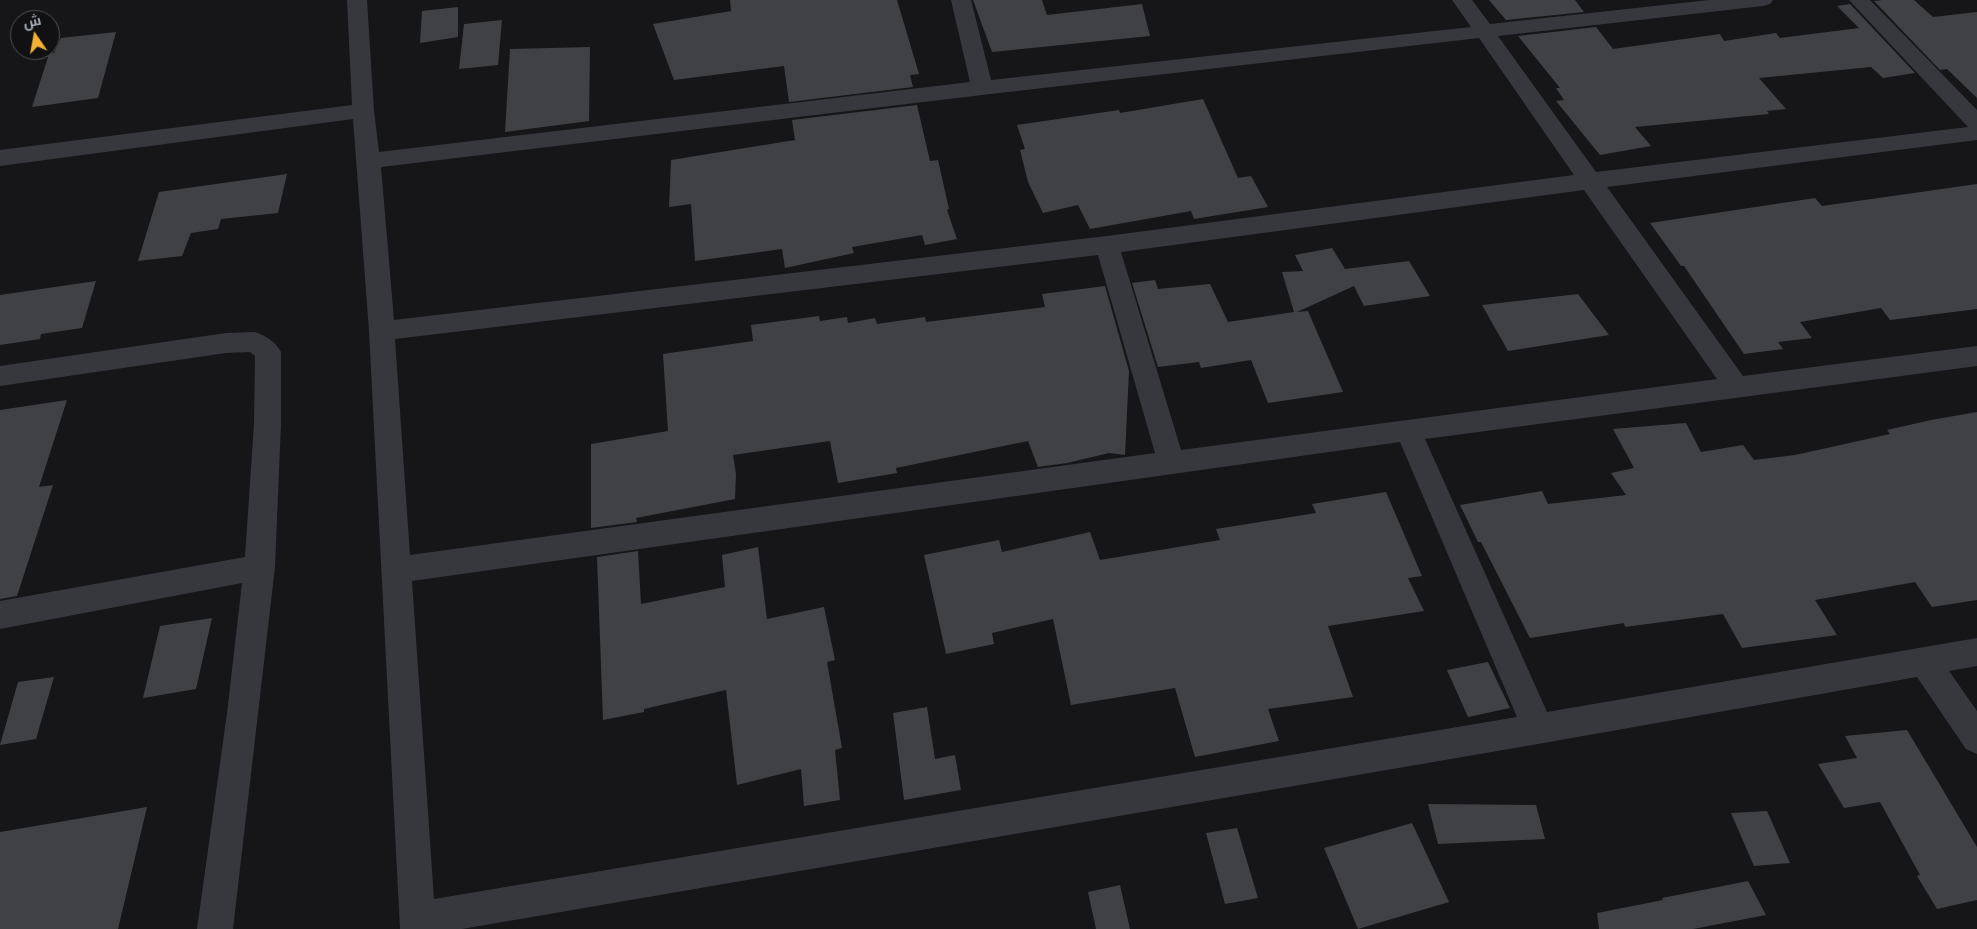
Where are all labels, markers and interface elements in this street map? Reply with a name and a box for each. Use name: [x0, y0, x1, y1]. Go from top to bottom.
north arrow: [10, 10, 60, 60]
text: ش: [21, 10, 43, 32]

